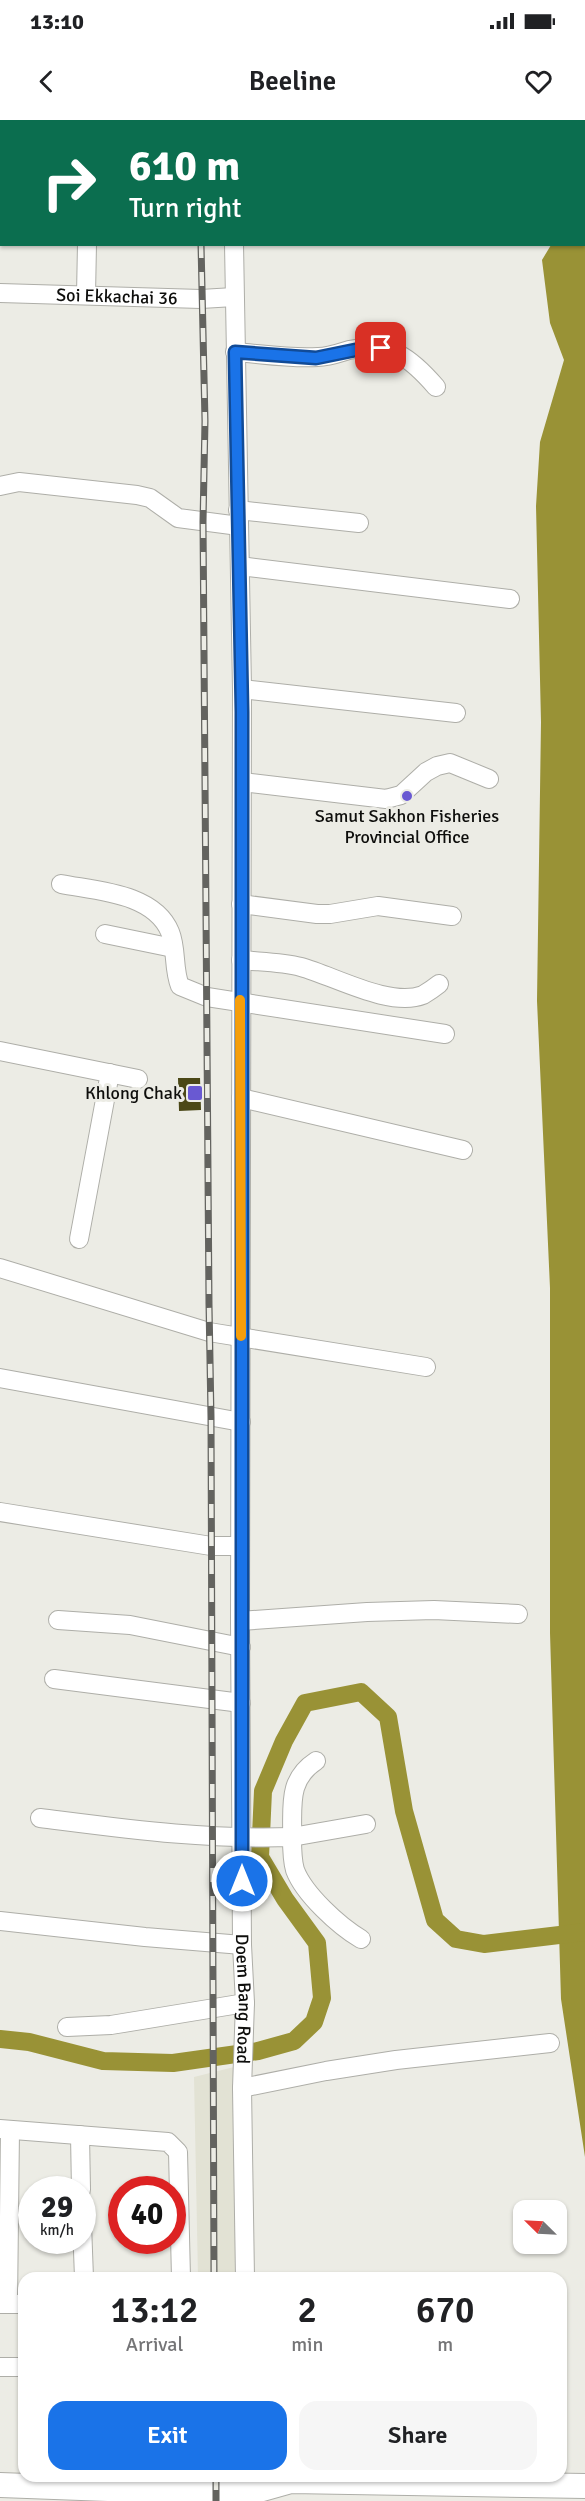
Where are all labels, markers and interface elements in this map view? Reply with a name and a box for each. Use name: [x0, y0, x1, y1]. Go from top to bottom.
text: 13:10: [30, 8, 84, 35]
icon: back: [30, 65, 63, 98]
text: Beeline: [249, 65, 336, 98]
icon: heart: [522, 65, 555, 98]
text: 610 m: [129, 141, 240, 192]
icon: right: [30, 144, 108, 222]
text: Turn right: [129, 192, 242, 225]
street label: Soi Ekkachai 36: [56, 284, 178, 309]
pin: [355, 322, 406, 373]
icon: arrive: [364, 331, 397, 364]
marker: Samut Sakhon Fisheries Provincial Office: [400, 789, 414, 803]
place label: Samut Sakhon Fisheries Provincial Office: [315, 805, 499, 848]
place label: Khlong Chak: [85, 1082, 182, 1104]
marker: Khlong Chak: [186, 1084, 204, 1102]
position arrow: [210, 1849, 274, 1913]
street label: Doem Bang Road: [231, 1934, 256, 2064]
speed limit sign: 40: [108, 2176, 186, 2254]
text: 29: [41, 2189, 73, 2226]
north arrow: [513, 2200, 567, 2254]
map controls: [513, 2200, 567, 2254]
text: km/h: [40, 2221, 74, 2239]
text: 13:12: [111, 2288, 199, 2333]
text: 2: [298, 2288, 317, 2333]
text: 670: [416, 2288, 474, 2333]
text: Arrival: [126, 2332, 183, 2357]
text: min: [291, 2332, 323, 2357]
text: m: [437, 2332, 453, 2357]
button: Exit: [48, 2401, 287, 2470]
button: Share: [299, 2401, 537, 2470]

